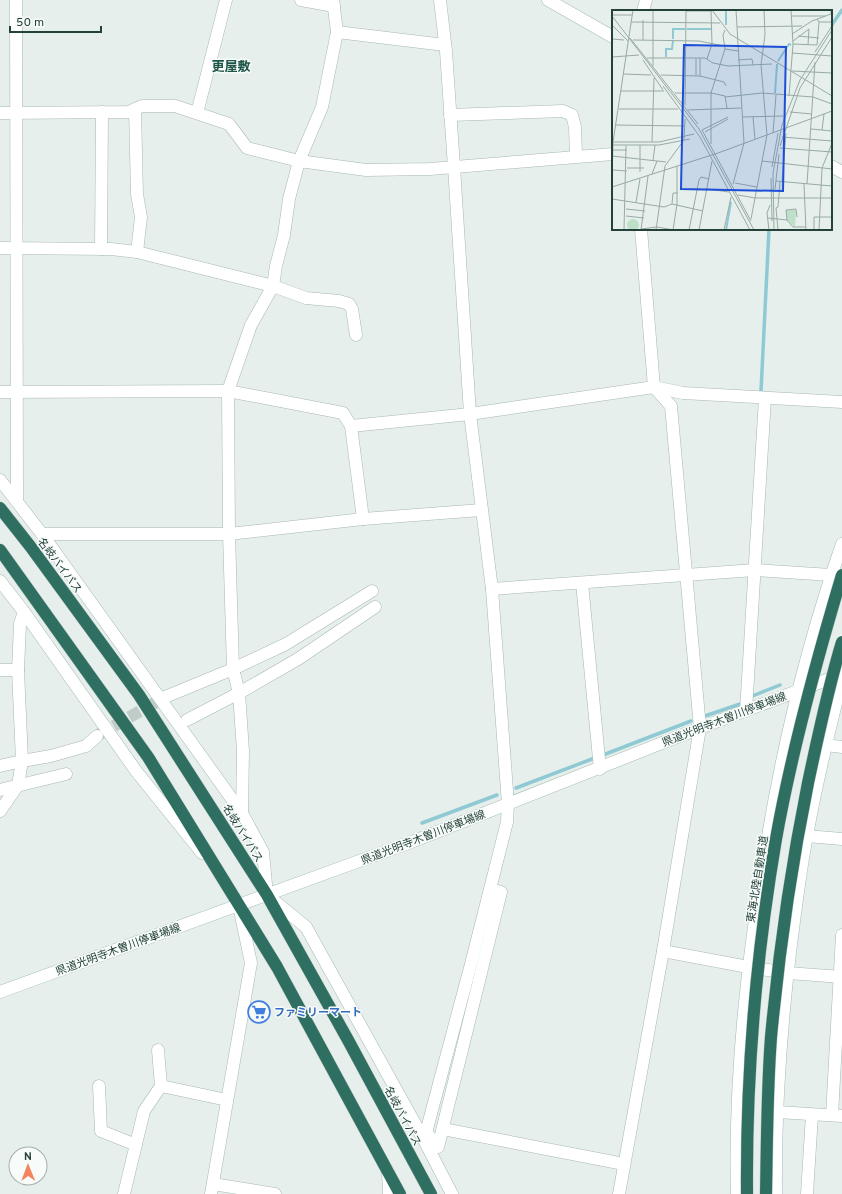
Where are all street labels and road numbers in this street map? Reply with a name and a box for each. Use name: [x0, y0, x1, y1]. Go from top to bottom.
street label: 名岐バイパス: [34, 535, 85, 596]
street label: 県道光明寺木曽川停車場線: [660, 690, 788, 750]
street label: 名岐バイパス: [219, 802, 266, 865]
street label: 県道光明寺木曽川停車場線: [359, 808, 487, 868]
street label: 東海北陸自動車道: [744, 835, 772, 924]
street label: 県道光明寺木曽川停車場線: [54, 921, 183, 979]
street label: 名岐バイパス: [380, 1084, 424, 1149]

